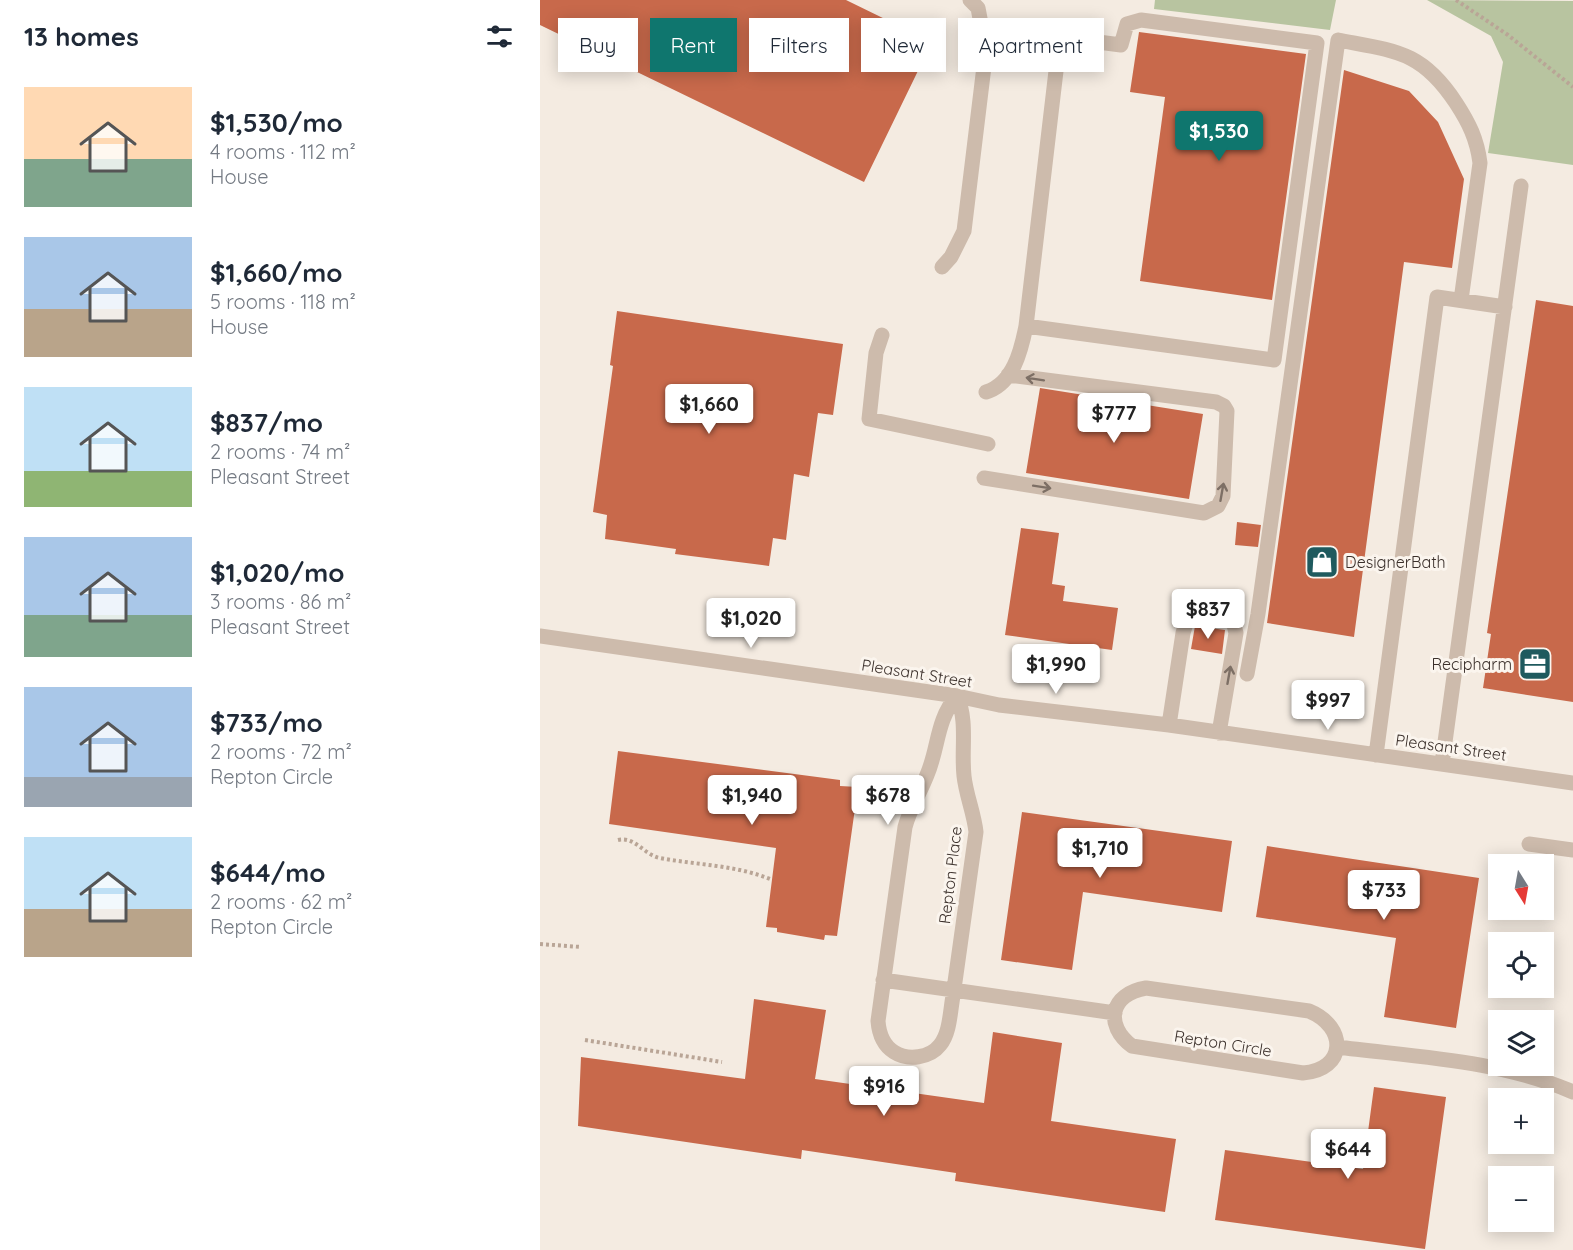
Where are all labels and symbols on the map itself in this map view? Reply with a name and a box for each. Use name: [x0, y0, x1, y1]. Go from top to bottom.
pin: $1,530: [1170, 111, 1268, 162]
one-way arrow: [1026, 374, 1045, 385]
pin: $1,660: [660, 384, 758, 435]
pin: $777: [1078, 393, 1150, 444]
one-way arrow: [1031, 481, 1051, 492]
one-way arrow: [1217, 483, 1228, 502]
shop icon: DesignerBath: [1304, 544, 1340, 580]
place label: DesignerBath: [1345, 552, 1446, 572]
pin: $837: [1172, 589, 1244, 640]
pin: $1,020: [702, 598, 800, 649]
pin: $1,990: [1007, 644, 1105, 695]
office icon: Recipharm: [1517, 646, 1553, 682]
street label: Pleasant Street: [860, 654, 974, 692]
place label: Recipharm: [1431, 654, 1512, 674]
one-way arrow: [1224, 666, 1235, 685]
pin: $997: [1292, 680, 1364, 731]
street label: Pleasant Street: [1394, 729, 1508, 765]
pin: $1,940: [703, 775, 801, 826]
pin: $678: [852, 775, 924, 826]
street label: Repton Place: [934, 825, 966, 925]
pin: $1,710: [1051, 828, 1149, 879]
north arrow: [1488, 854, 1554, 920]
pin: $733: [1348, 870, 1420, 921]
street label: Repton Circle: [1173, 1025, 1273, 1061]
pin: $916: [848, 1066, 920, 1117]
pin: $644: [1312, 1129, 1384, 1180]

